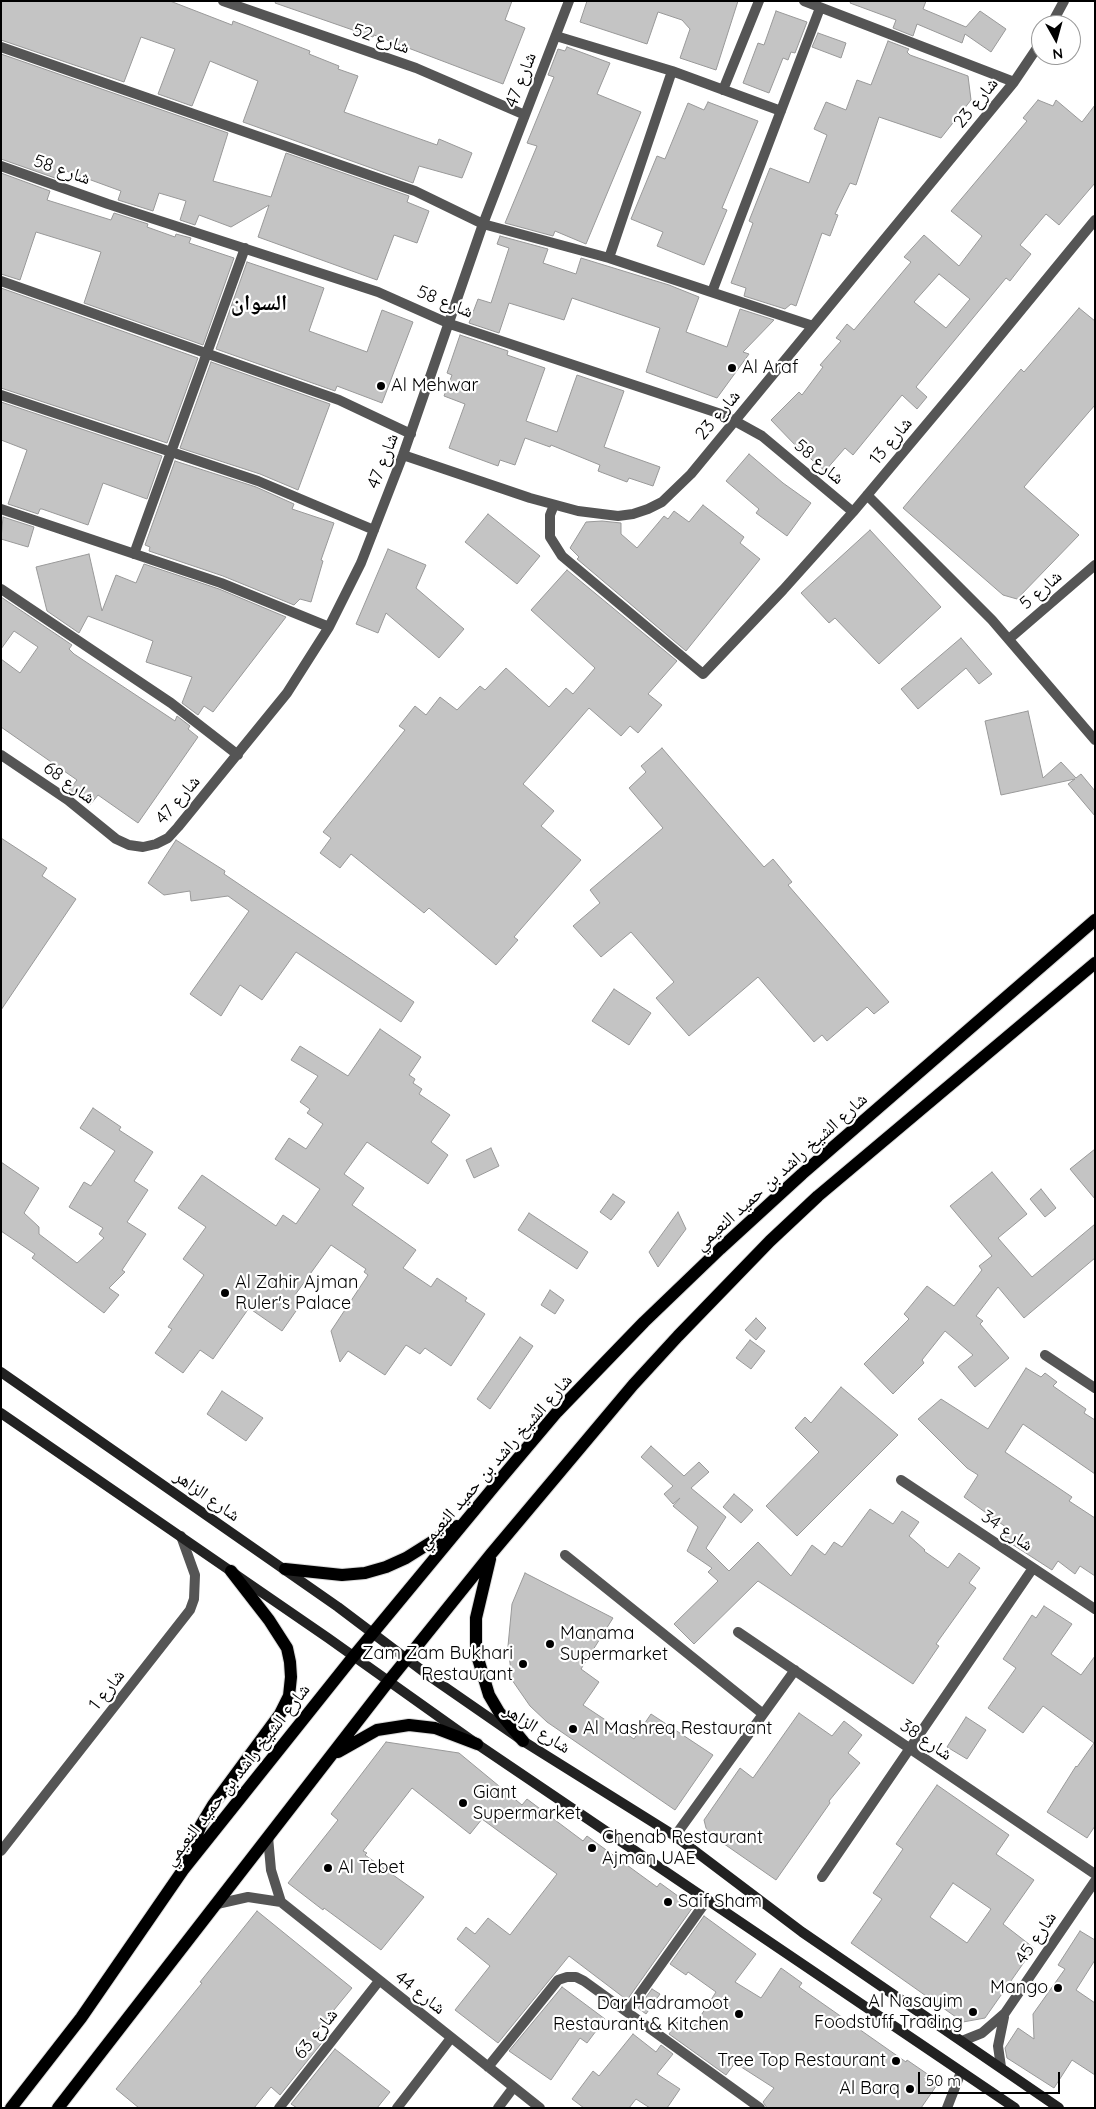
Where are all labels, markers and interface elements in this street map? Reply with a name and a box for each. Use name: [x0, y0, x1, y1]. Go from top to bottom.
north arrow: [1031, 15, 1081, 65]
street label: شارع 52: [350, 19, 412, 59]
text: N: [1052, 44, 1064, 63]
street label: شارع 47: [501, 49, 541, 111]
street label: شارع 23: [949, 73, 1003, 133]
street label: شارع 58: [31, 150, 93, 190]
street label: شارع 58: [414, 281, 476, 323]
district label: السوان: [231, 290, 287, 316]
place label: Al Araf: [742, 357, 798, 379]
marker: Al Araf: [726, 362, 738, 374]
place label: Al Mehwar: [391, 375, 478, 397]
marker: Al Mehwar: [375, 380, 387, 392]
street label: شارع 23: [691, 386, 745, 444]
street label: شارع 13: [865, 413, 917, 469]
street label: شارع 47: [363, 430, 403, 492]
street label: شارع 58: [790, 435, 848, 489]
street label: شارع 5: [1015, 566, 1067, 614]
street label: شارع 68: [39, 757, 99, 809]
street label: شارع 47: [151, 771, 205, 829]
street label: شارع الشيخ راشد بن حميد النعيمي: [690, 1089, 872, 1255]
place label: Al Zahir Ajman Ruler's Palace: [235, 1272, 358, 1315]
marker: Al Zahir Ajman Ruler's Palace: [219, 1287, 231, 1299]
street label: شارع الشيخ راشد بن حميد النعيمي: [413, 1370, 577, 1554]
street label: شارع الزاهر: [170, 1466, 244, 1526]
street label: شارع 34: [977, 1506, 1037, 1556]
place label: Manama Supermarket: [560, 1623, 668, 1666]
marker: Manama Supermarket: [544, 1638, 556, 1650]
place label: Zam Zam Bukhari Restaurant: [362, 1643, 513, 1686]
marker: Zam Zam Bukhari Restaurant: [517, 1658, 529, 1670]
street label: شارع 1: [84, 1665, 130, 1715]
street label: شارع الشيخ راشد بن حميد النعيمي: [159, 1680, 315, 1870]
street label: شارع الزاهر: [500, 1699, 574, 1759]
street label: شارع 38: [896, 1715, 956, 1765]
place label: Al Mashreq Restaurant: [583, 1718, 772, 1740]
marker: Al Mashreq Restaurant: [567, 1723, 579, 1735]
place label: Giant Supermarket: [473, 1782, 581, 1825]
marker: Giant Supermarket: [457, 1797, 469, 1809]
place label: Chenab Restaurant Ajman UAE: [602, 1827, 763, 1870]
marker: Chenab Restaurant Ajman UAE: [586, 1842, 598, 1854]
place label: Al Tebet: [338, 1857, 405, 1879]
marker: Al Tebet: [322, 1862, 334, 1874]
place label: Saif Sham: [678, 1891, 762, 1913]
marker: Saif Sham: [662, 1896, 674, 1908]
street label: شارع 45: [1011, 1908, 1061, 1968]
street label: شارع 44: [390, 1967, 450, 2019]
place label: Mango: [990, 1977, 1048, 1999]
marker: Mango: [1052, 1982, 1064, 1994]
place label: Al Nasayim Foodstuff Trading: [814, 1991, 963, 2034]
place label: Dar Hadramoot Restaurant & Kitchen: [553, 1993, 729, 2036]
street label: شارع 63: [290, 2004, 342, 2064]
marker: Al Nasayim Foodstuff Trading: [967, 2006, 979, 2018]
marker: Dar Hadramoot Restaurant & Kitchen: [733, 2008, 745, 2020]
place label: Tree Top Restaurant: [717, 2050, 886, 2072]
marker: Tree Top Restaurant: [890, 2055, 902, 2067]
scale bar: [921, 2062, 1064, 2094]
text: 50 m: [926, 2071, 961, 2090]
place label: Al Barq: [839, 2078, 900, 2100]
marker: Al Barq: [904, 2083, 916, 2095]

